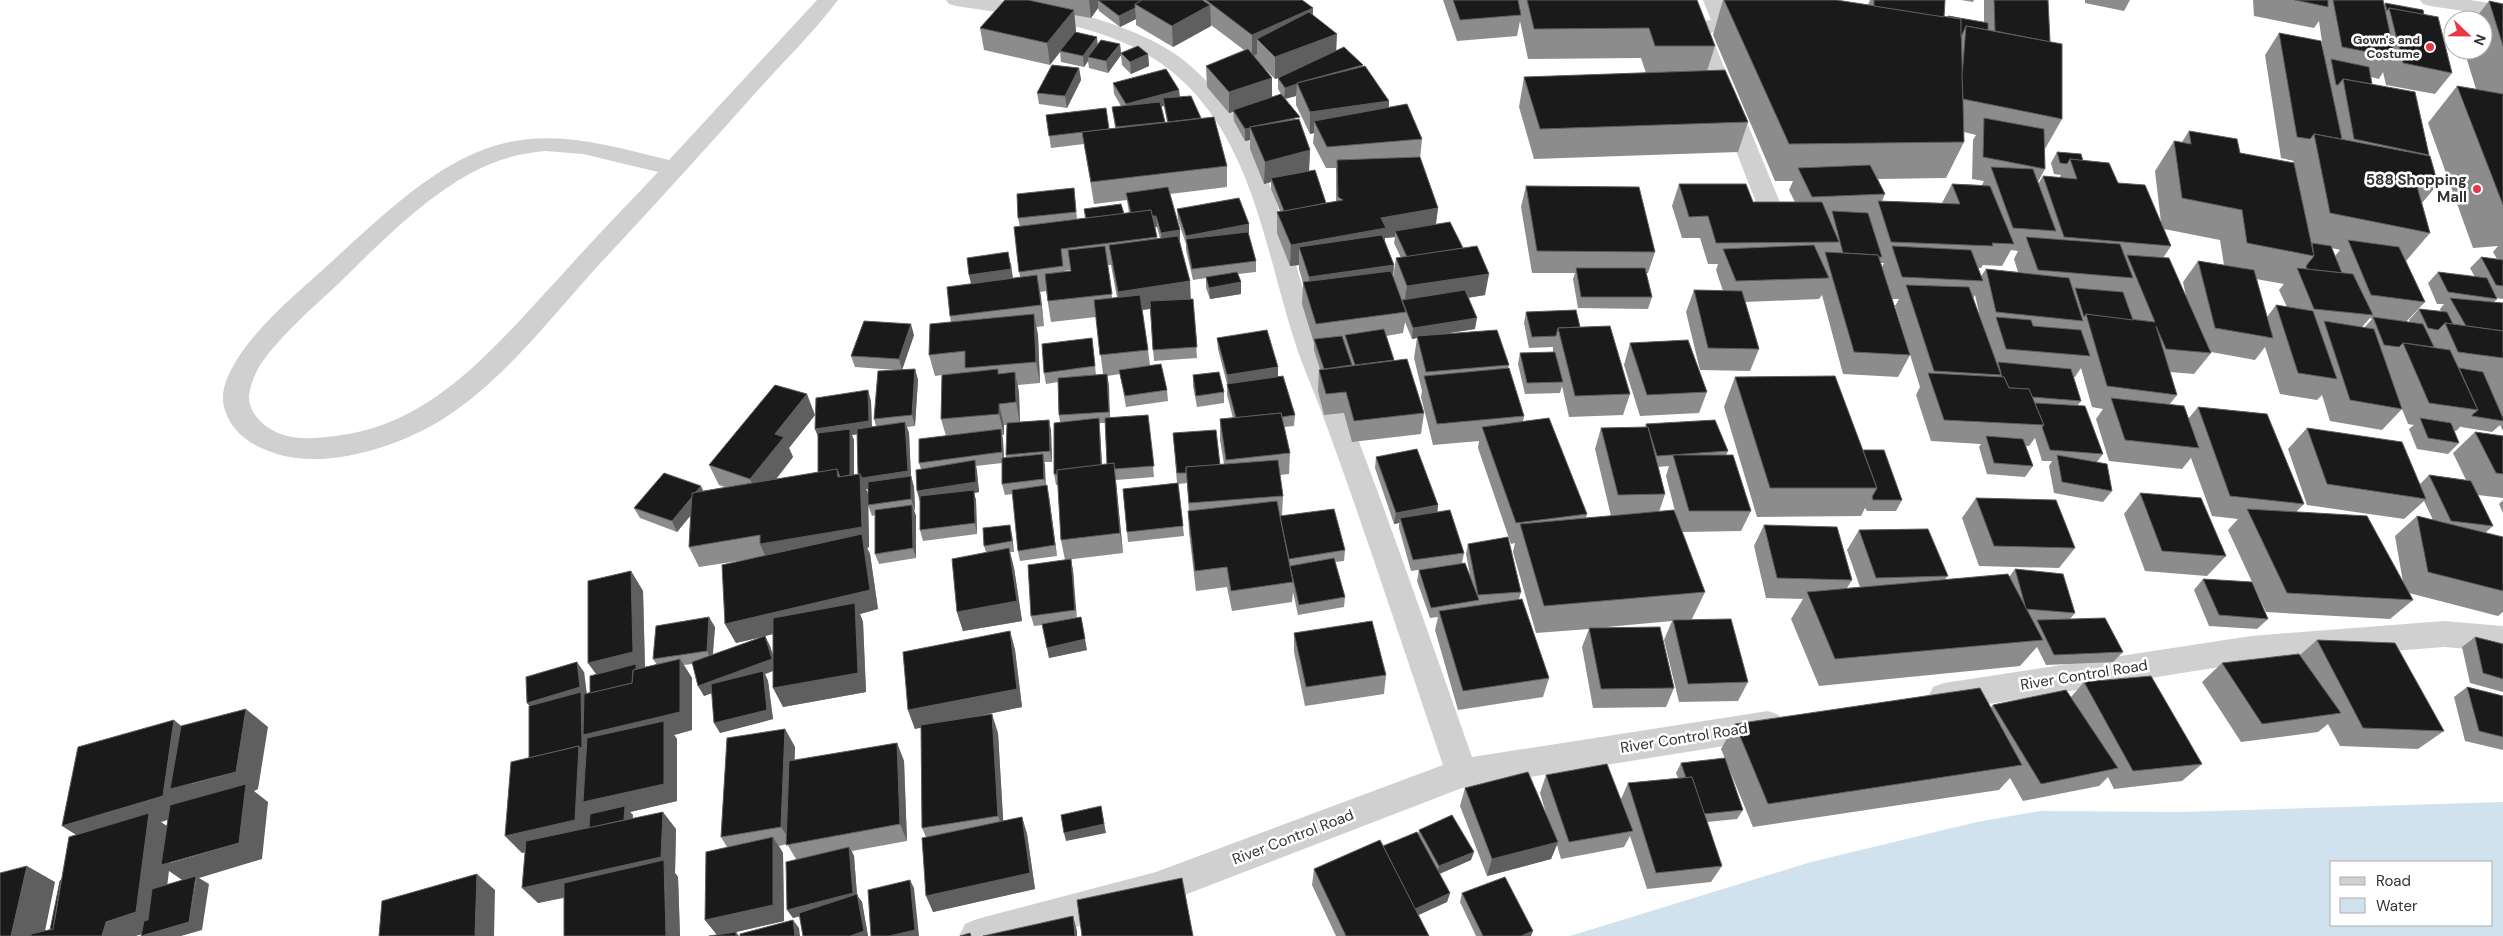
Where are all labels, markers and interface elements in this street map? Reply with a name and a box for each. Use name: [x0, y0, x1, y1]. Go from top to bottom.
north arrow: [2443, 10, 2493, 60]
place label: Gown's and Costume: [2353, 32, 2420, 62]
text: N: [2470, 32, 2490, 48]
marker: Gown's and Costume: [2424, 41, 2436, 53]
place label: 588 Shopping Mall: [2366, 170, 2467, 207]
marker: 588 Shopping Mall: [2471, 183, 2483, 195]
street label: River Control Road: [2019, 655, 2149, 695]
street label: River Control Road: [1619, 718, 1749, 758]
street label: River Control Road: [1229, 805, 1357, 869]
legend: [2330, 861, 2493, 926]
text: Road: [2376, 871, 2411, 891]
text: Water: [2376, 896, 2418, 916]

